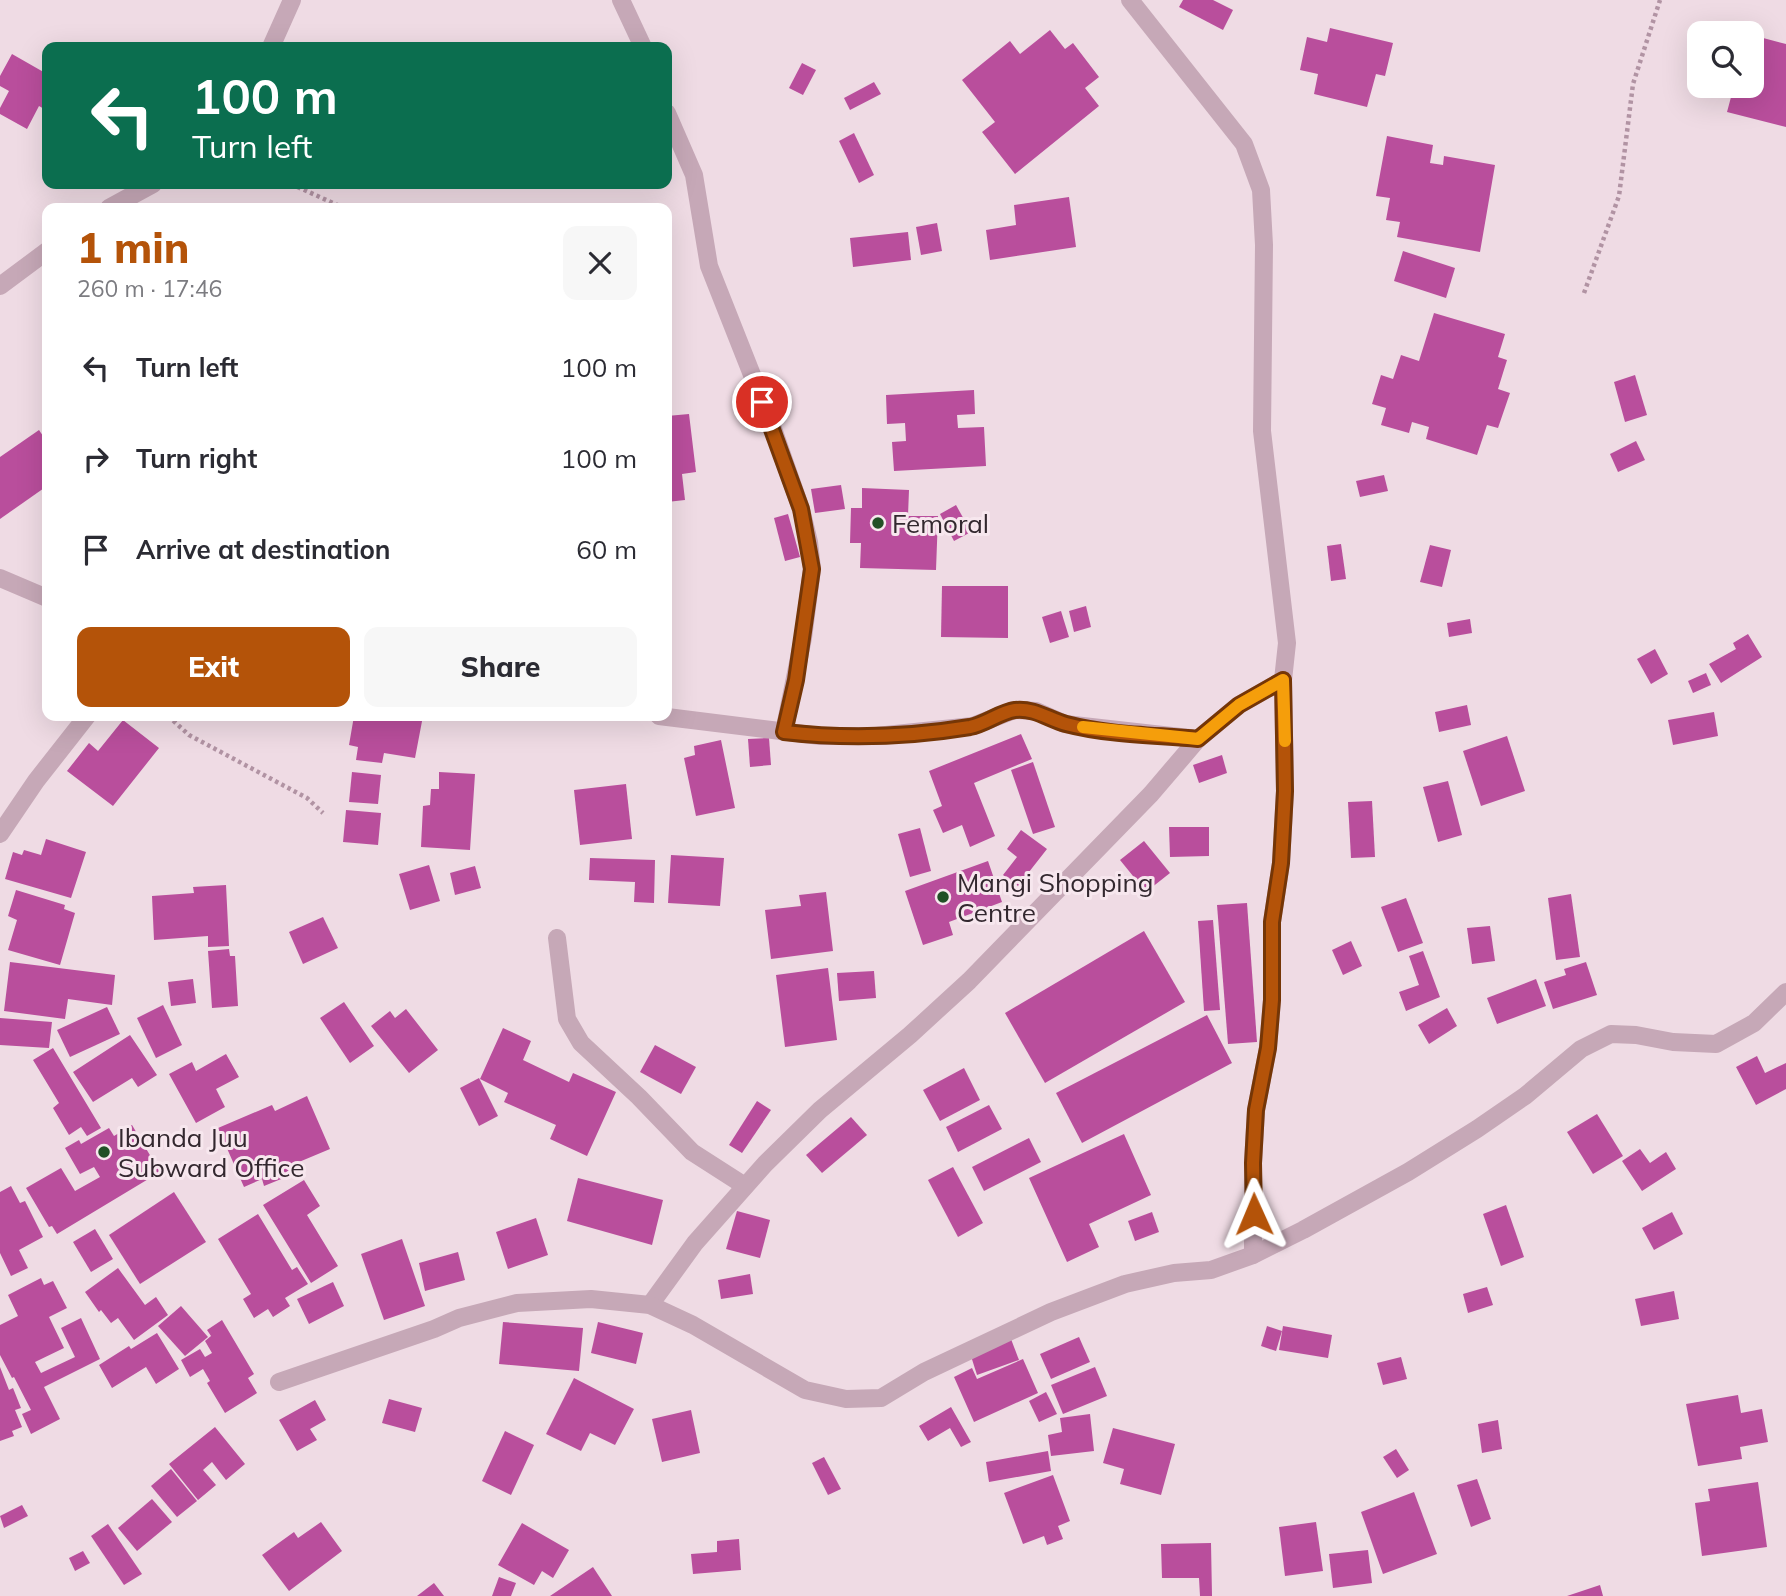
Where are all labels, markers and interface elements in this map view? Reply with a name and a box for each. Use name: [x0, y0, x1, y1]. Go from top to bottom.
map controls: [1687, 21, 1764, 98]
button: search: [1687, 21, 1764, 98]
text: 100 m: [192, 65, 338, 126]
icon: left: [77, 70, 168, 161]
text: Turn left: [192, 126, 312, 166]
text: 1 min: [77, 221, 190, 274]
button: close: [563, 226, 637, 300]
text: 260 m · 17:46: [77, 274, 222, 303]
icon: left: [77, 349, 115, 387]
text: Turn left: [136, 351, 238, 384]
text: 100 m: [561, 351, 637, 384]
pin: [732, 372, 792, 432]
icon: arrive: [743, 383, 781, 421]
icon: right: [77, 440, 115, 478]
text: Turn right: [136, 442, 257, 475]
text: 100 m: [561, 442, 637, 475]
place label: Femoral: [892, 507, 989, 540]
marker: Femoral: [870, 515, 886, 531]
icon: arrive: [77, 531, 115, 569]
text: Arrive at destination: [136, 533, 391, 566]
text: 60 m: [576, 533, 637, 566]
button: Exit: [77, 627, 350, 707]
button: Share: [364, 627, 637, 707]
place label: Mangi Shopping Centre: [957, 866, 1153, 929]
marker: Mangi Shopping Centre: [935, 889, 951, 905]
place label: Ibanda Juu Subward Office: [118, 1121, 304, 1184]
marker: Ibanda Juu Subward Office: [96, 1144, 112, 1160]
position arrow: [1217, 1177, 1291, 1251]

